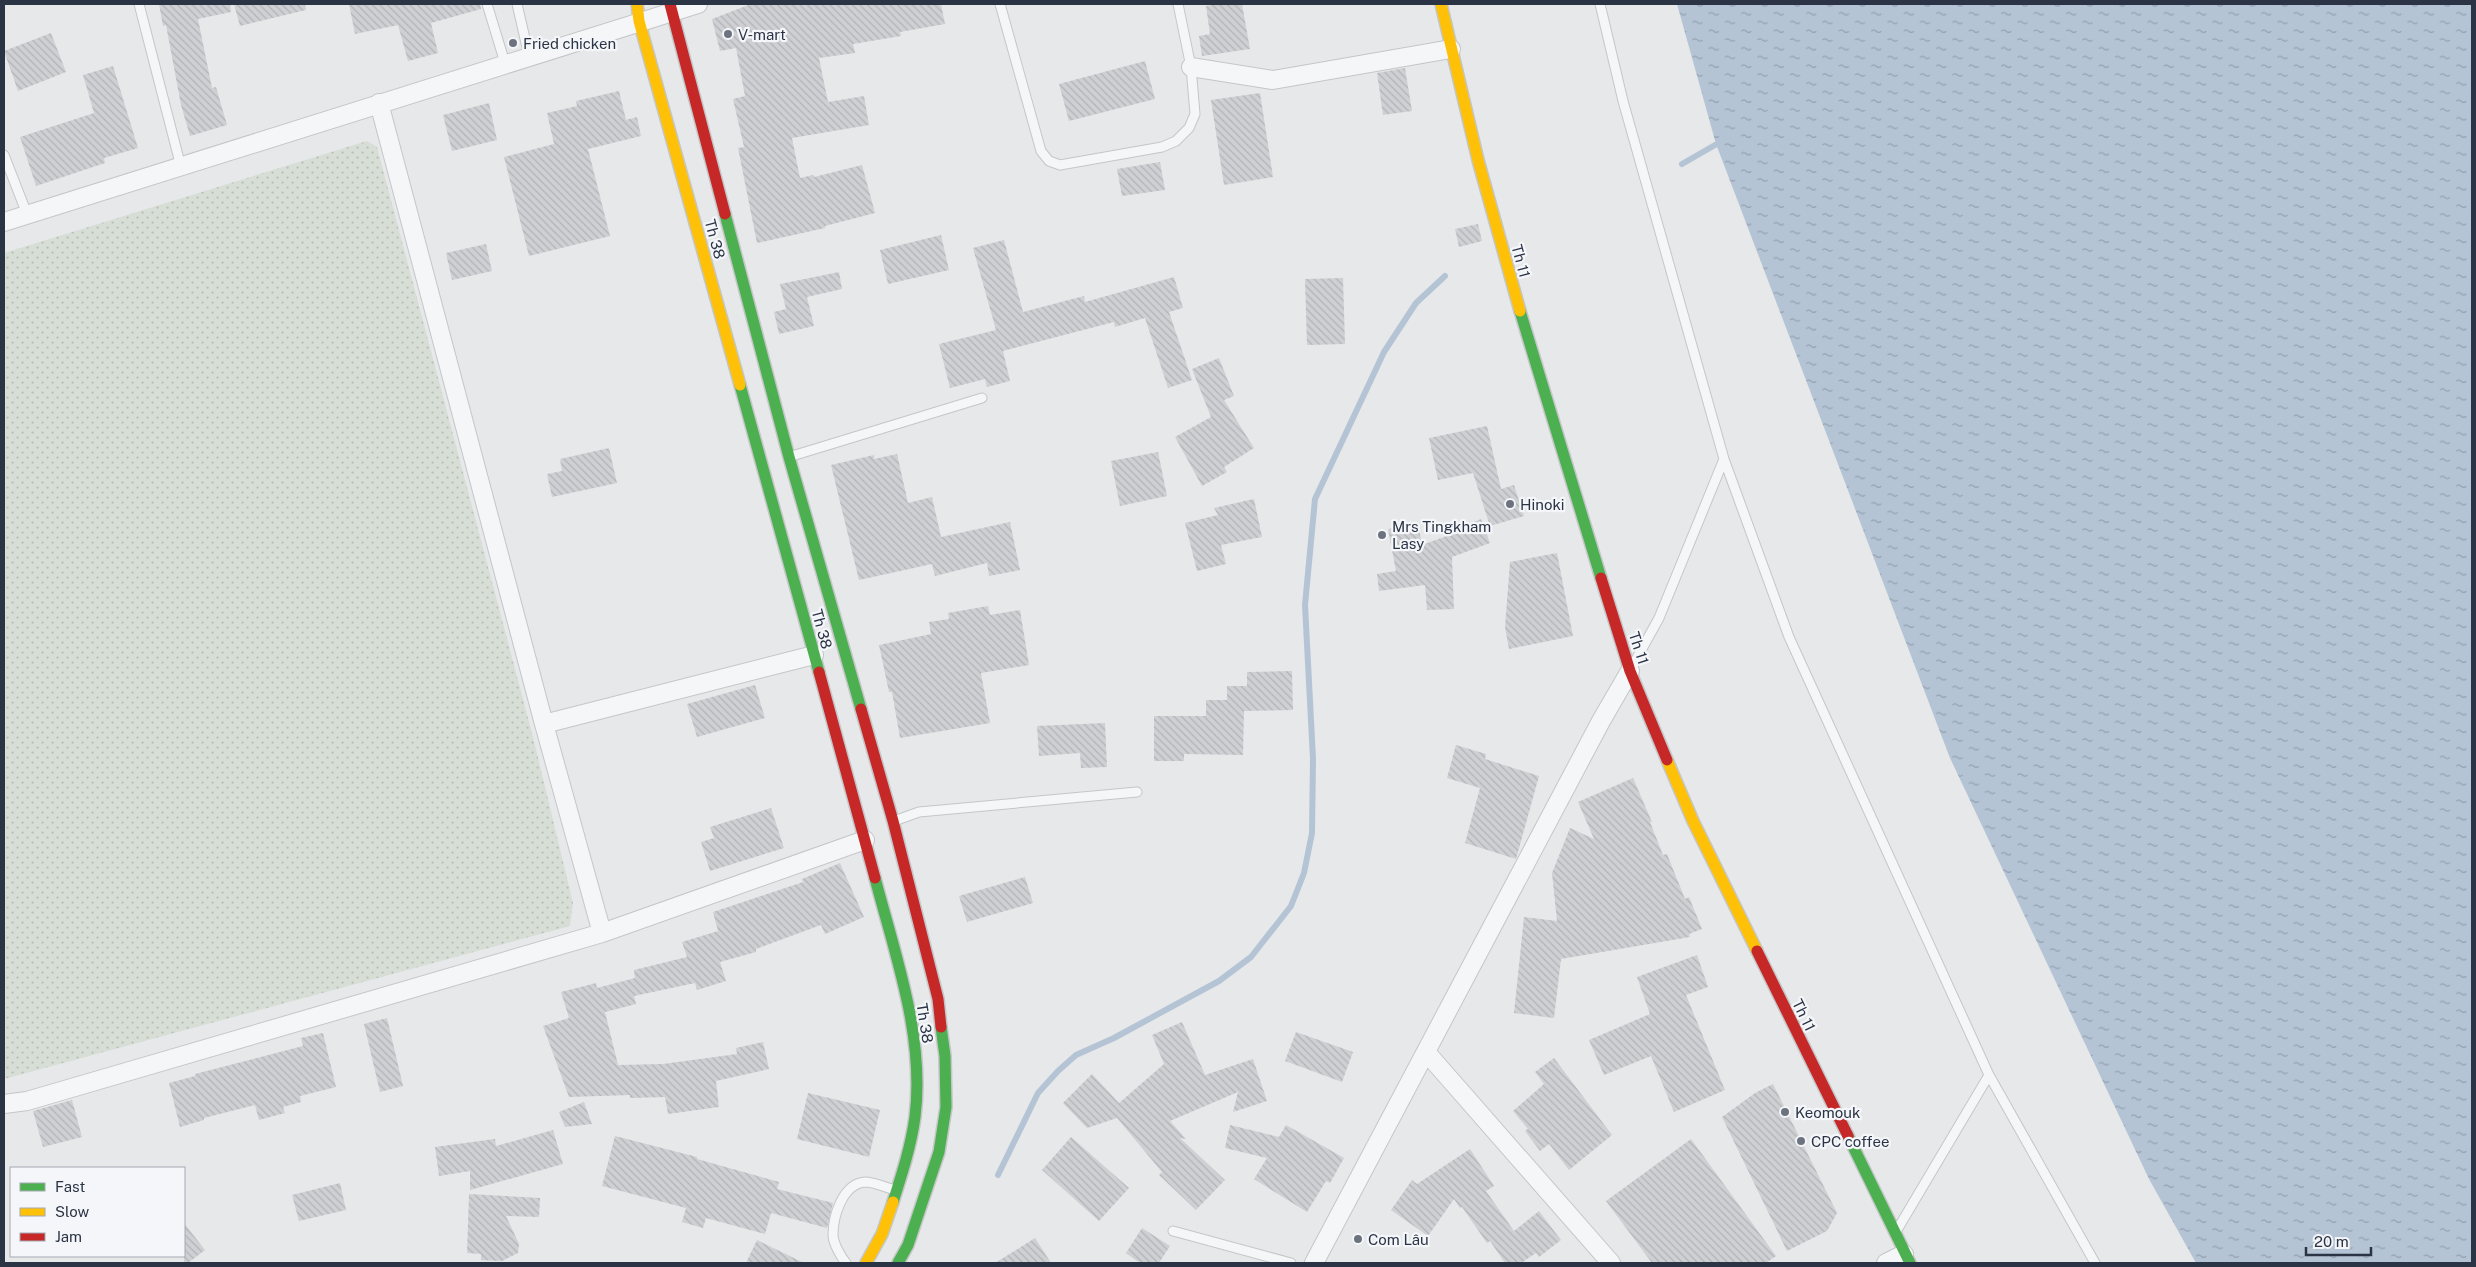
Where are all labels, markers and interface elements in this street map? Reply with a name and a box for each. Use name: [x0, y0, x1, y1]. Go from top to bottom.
place label: V-mart: [738, 26, 786, 43]
marker: V-mart: [722, 28, 734, 40]
place label: Fried chicken: [523, 35, 616, 52]
marker: Fried chicken: [507, 37, 519, 49]
street label: Th 38: [702, 217, 728, 261]
street label: Th 11: [1508, 243, 1534, 279]
place label: Hinoki: [1520, 496, 1565, 513]
marker: Hinoki: [1504, 498, 1516, 510]
place label: Mrs Tingkham Lasy: [1392, 518, 1491, 552]
marker: Mrs Tingkham Lasy: [1376, 529, 1388, 541]
street label: Th 38: [809, 607, 835, 651]
street label: Th 11: [1626, 629, 1652, 667]
street label: Th 11: [1789, 996, 1819, 1034]
street label: Th 38: [913, 1002, 937, 1044]
place label: Keomouk: [1795, 1104, 1860, 1121]
marker: Keomouk: [1779, 1106, 1791, 1118]
place label: CPC coffee: [1811, 1133, 1889, 1150]
marker: CPC coffee: [1795, 1135, 1807, 1147]
legend: [10, 1167, 185, 1257]
text: Fast: [55, 1178, 85, 1195]
text: Slow: [55, 1203, 90, 1220]
scale bar: [2306, 1224, 2371, 1256]
text: Jam: [55, 1228, 82, 1245]
place label: Com Lâu: [1368, 1231, 1429, 1248]
marker: Com Lâu: [1352, 1233, 1364, 1245]
text: 20 m: [2314, 1233, 2349, 1250]

